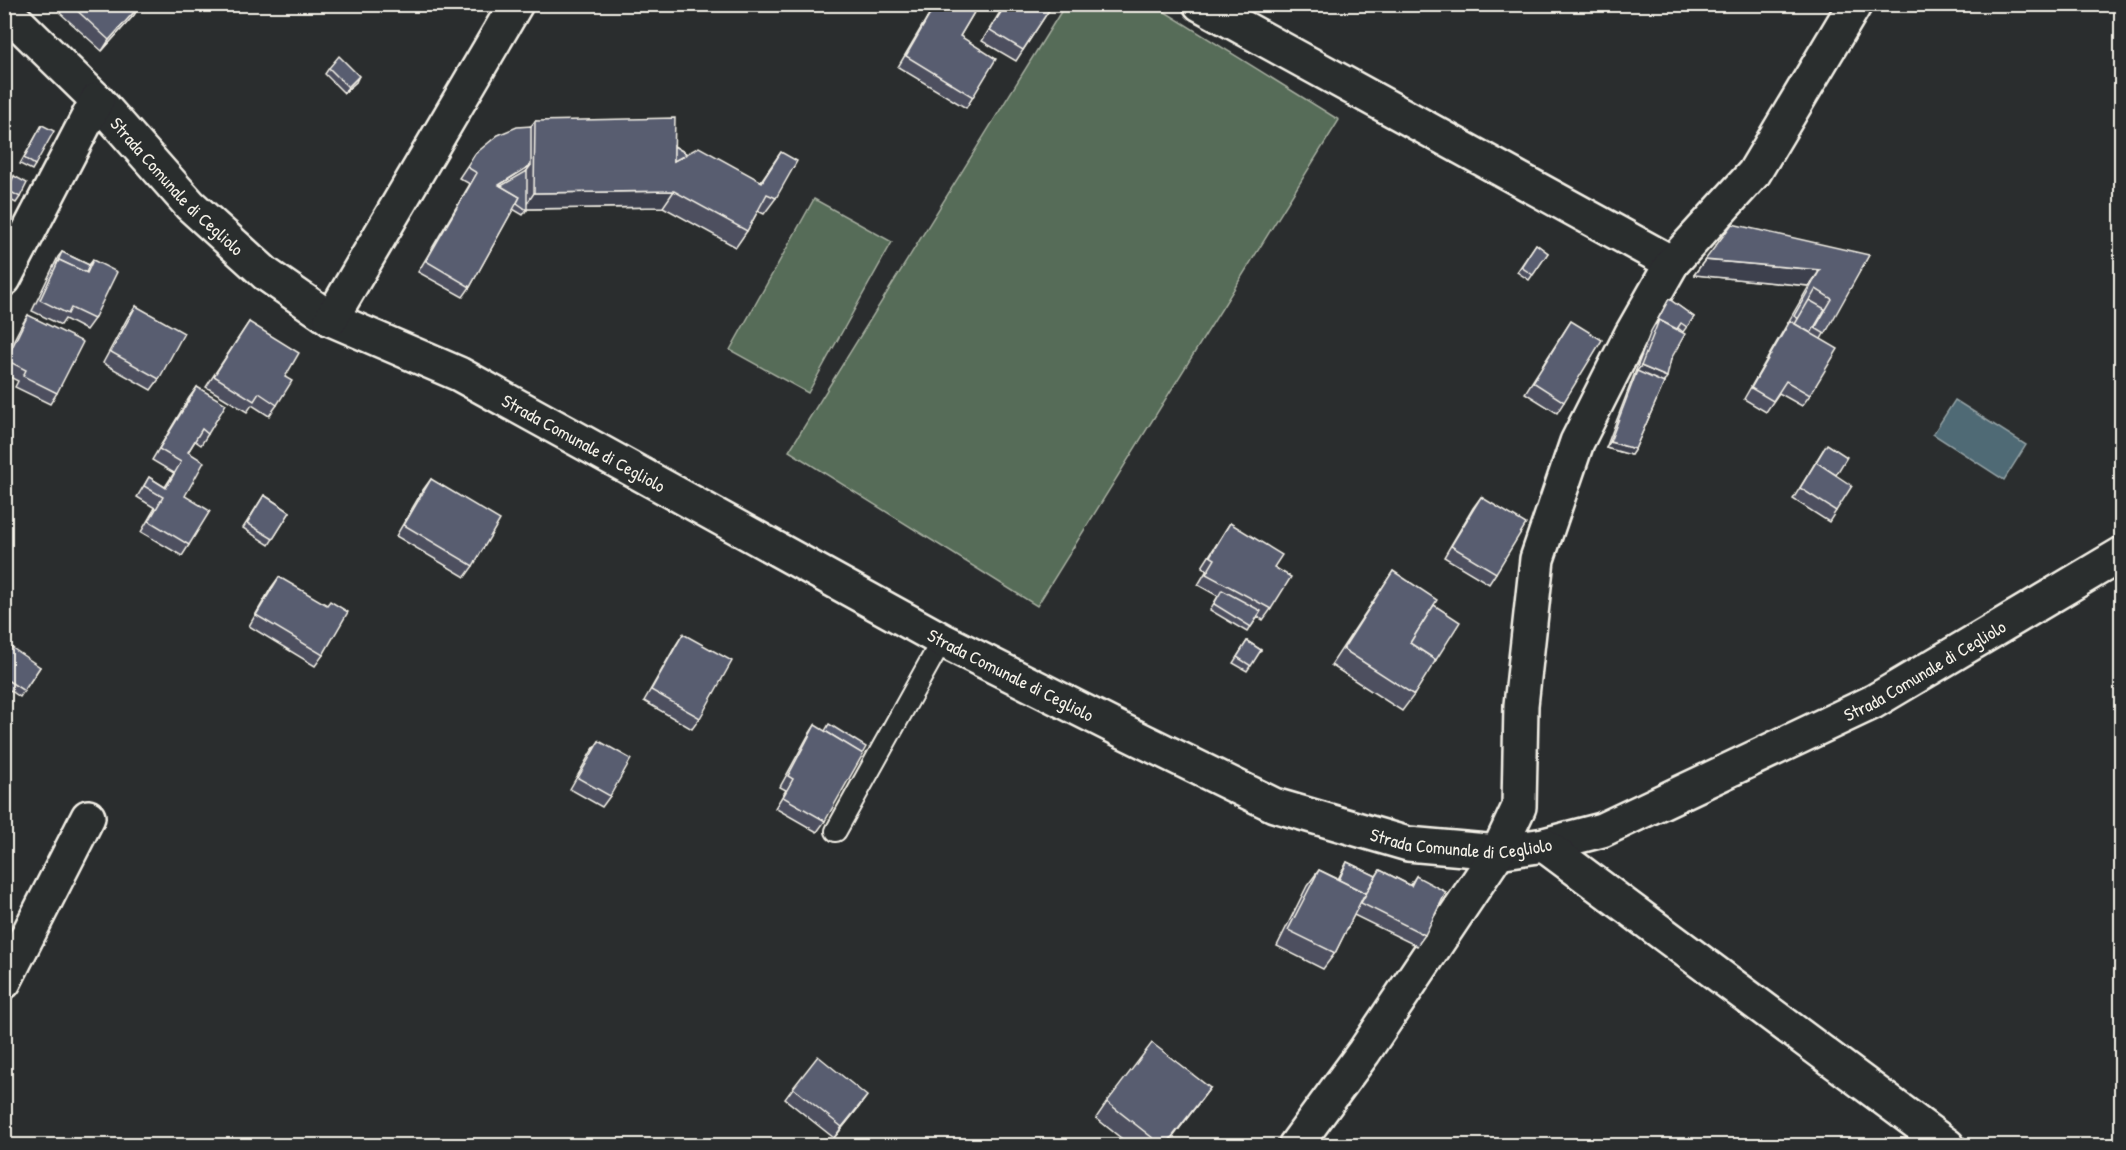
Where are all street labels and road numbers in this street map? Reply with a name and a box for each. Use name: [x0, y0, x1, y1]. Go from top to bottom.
street label: Strada Comunale di Cegliolo: [105, 111, 250, 261]
street label: Strada Comunale di Cegliolo: [498, 388, 670, 498]
street label: Strada Comunale di Cegliolo: [1840, 614, 2010, 727]
street label: Strada Comunale di Cegliolo: [923, 622, 1098, 727]
street label: Strada Comunale di Cegliolo: [1367, 821, 1554, 865]

